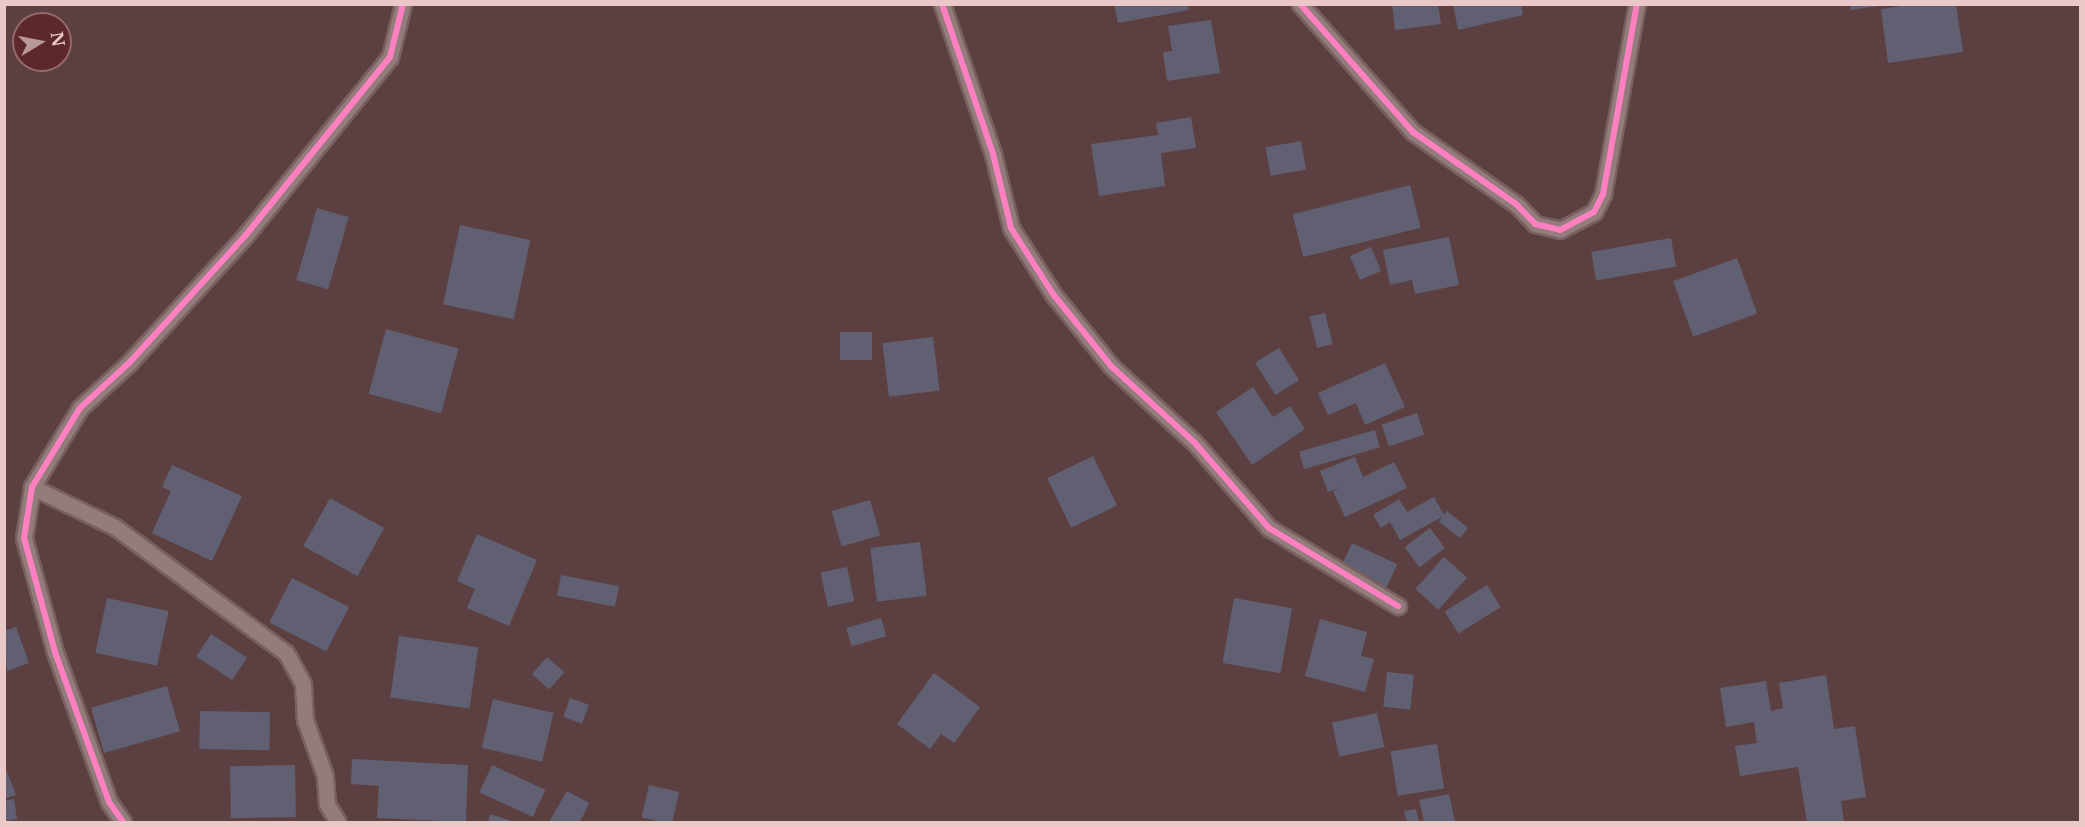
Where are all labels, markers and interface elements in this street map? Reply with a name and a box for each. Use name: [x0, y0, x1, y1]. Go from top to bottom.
north arrow: [12, 12, 72, 72]
text: N: [47, 30, 69, 48]

